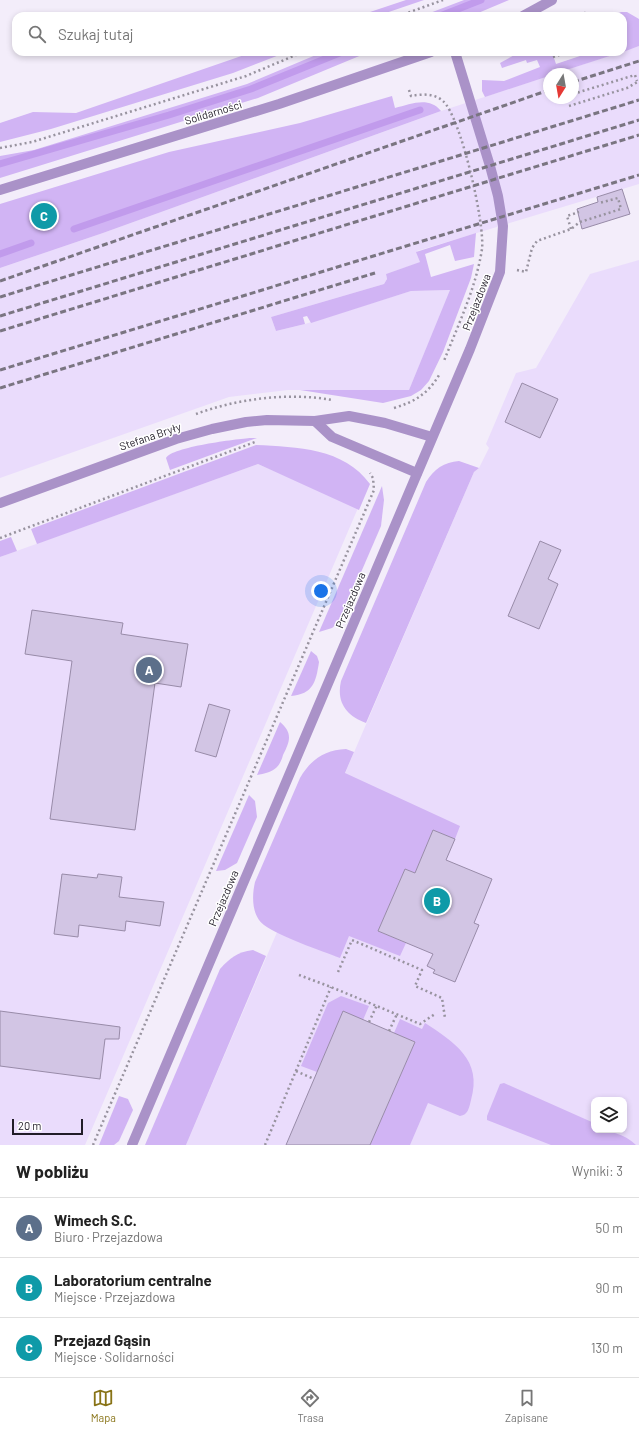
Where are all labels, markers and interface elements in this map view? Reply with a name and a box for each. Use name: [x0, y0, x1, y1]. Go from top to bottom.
search box: [12, 12, 627, 56]
icon: search: [26, 23, 48, 45]
text: Szukaj tutaj: [58, 25, 134, 43]
north arrow: [543, 68, 579, 104]
street label: Solidarności: [183, 97, 243, 127]
pin: C: [31, 201, 57, 231]
street label: Przejazdowa: [459, 272, 493, 332]
street label: Stefana Bryły: [118, 419, 182, 453]
street label: Przejazdowa: [332, 570, 368, 630]
your location: [311, 581, 331, 601]
pin: A: [136, 655, 162, 685]
street label: Przejazdowa: [205, 868, 241, 928]
pin: B: [424, 886, 450, 916]
map controls: [591, 1097, 627, 1133]
button: layers: [591, 1097, 627, 1133]
scale bar: [12, 1117, 83, 1136]
text: 20 m: [18, 1119, 41, 1132]
text: W pobliżu: [16, 1161, 89, 1181]
text: Wyniki: 3: [572, 1163, 623, 1179]
text: Wimech S.C.: [54, 1211, 137, 1229]
text: A: [25, 1220, 33, 1236]
text: 50 m: [596, 1220, 623, 1236]
text: Biuro · Przejazdowa: [54, 1229, 163, 1245]
text: Laboratorium centralne: [54, 1271, 212, 1289]
text: B: [25, 1280, 33, 1296]
text: 90 m: [596, 1280, 623, 1296]
text: Miejsce · Przejazdowa: [54, 1289, 175, 1305]
text: Przejazd Gąsin: [54, 1331, 151, 1349]
text: C: [25, 1340, 33, 1356]
text: 130 m: [591, 1340, 623, 1356]
text: Miejsce · Solidarności: [54, 1349, 174, 1365]
tab: Mapa: [91, 1387, 116, 1424]
tab: Trasa: [297, 1387, 324, 1424]
tab: Zapisane: [505, 1387, 548, 1424]

